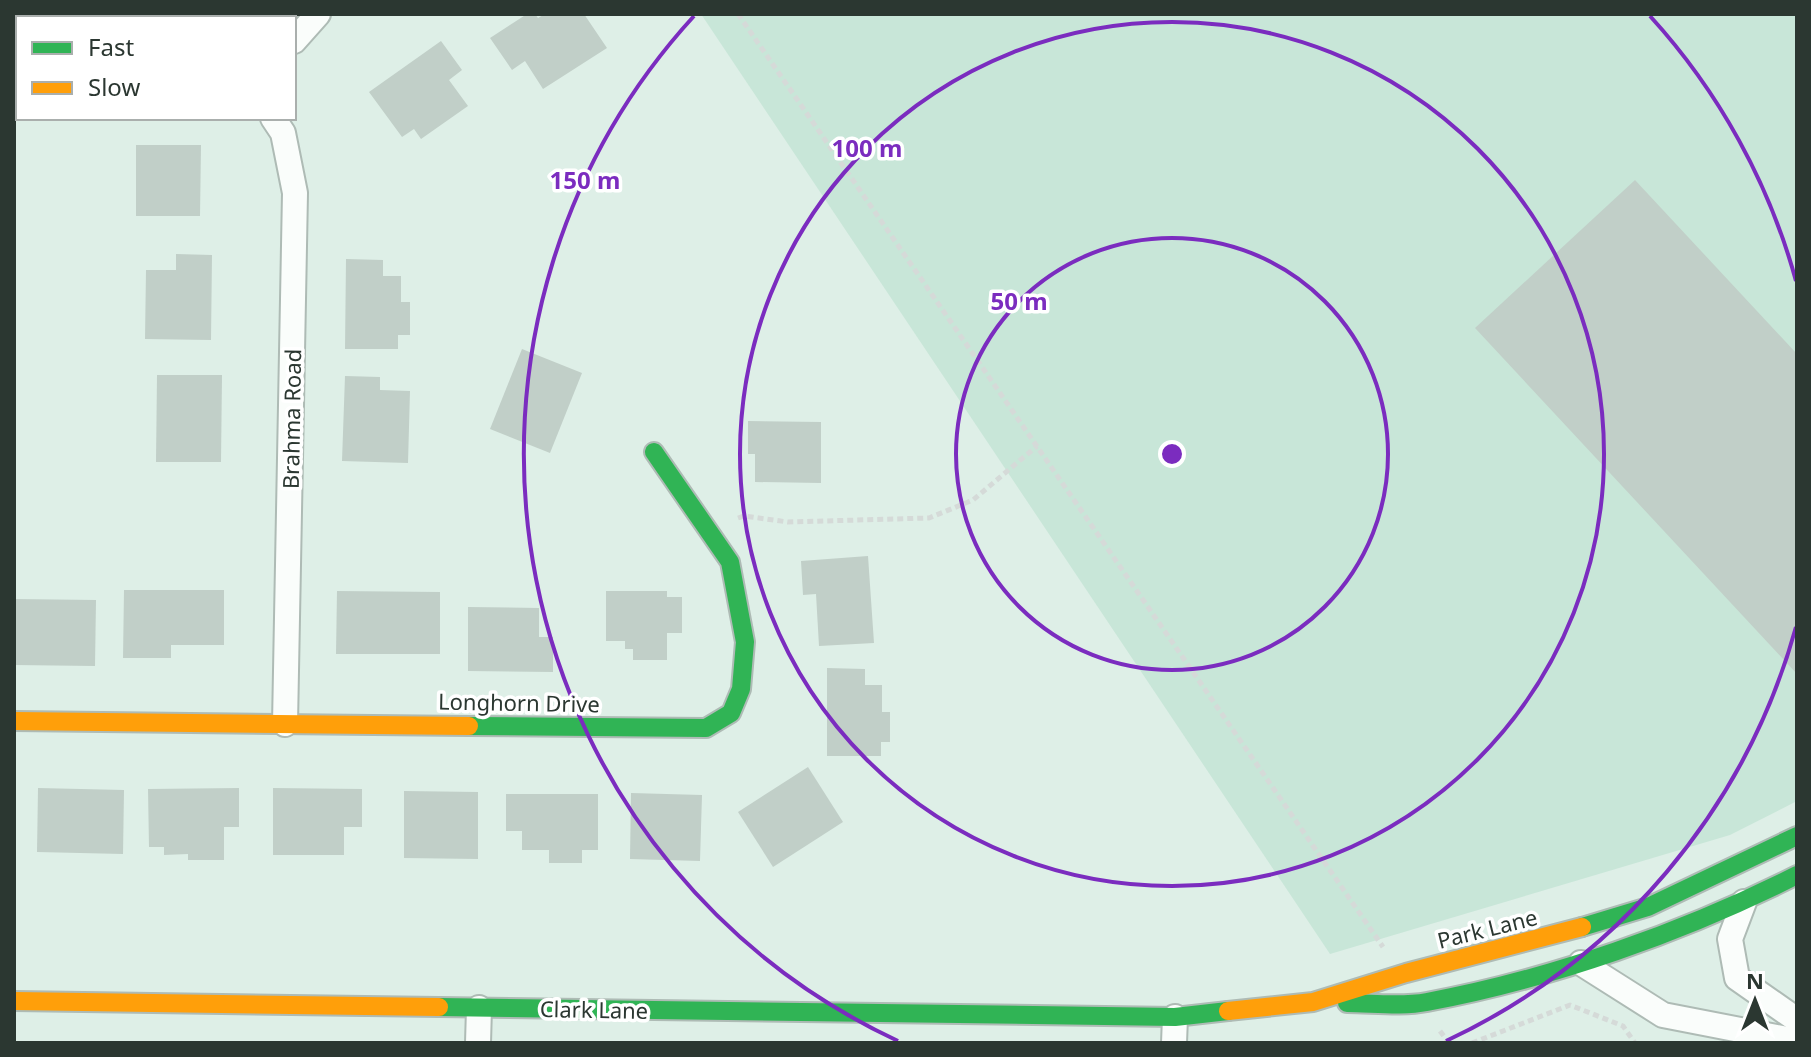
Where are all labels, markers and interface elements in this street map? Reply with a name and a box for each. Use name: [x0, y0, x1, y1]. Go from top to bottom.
legend: [16, 16, 296, 120]
text: Fast: [88, 30, 134, 63]
text: Slow: [88, 70, 140, 103]
text: 100 m: [832, 131, 902, 164]
text: 150 m: [550, 163, 620, 196]
text: 50 m: [990, 284, 1048, 317]
street label: Brahma Road: [275, 349, 307, 489]
centre of rings: [1158, 440, 1186, 468]
street label: Longhorn Drive: [438, 686, 600, 718]
street label: Park Lane: [1434, 901, 1540, 955]
north arrow: [1715, 961, 1795, 1041]
text: N: [1746, 965, 1764, 995]
street label: Clark Lane: [540, 993, 648, 1025]

